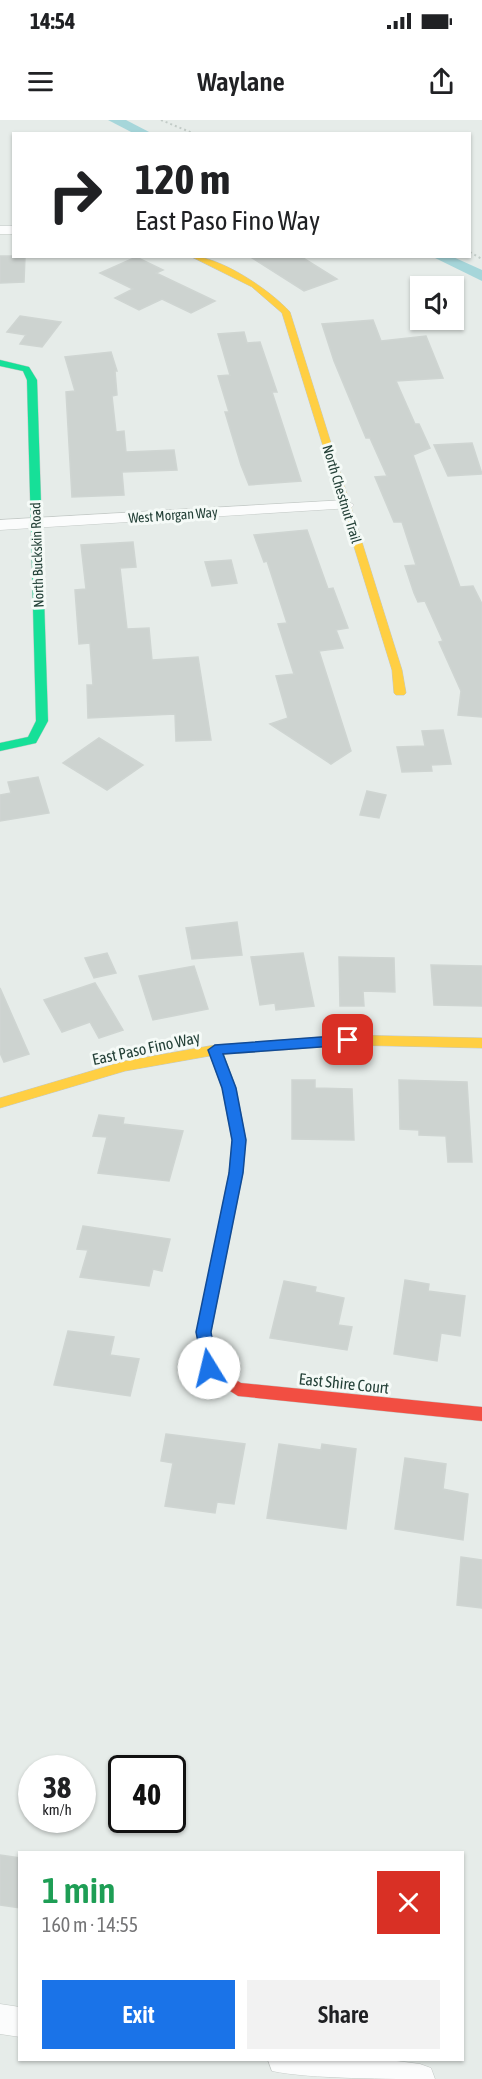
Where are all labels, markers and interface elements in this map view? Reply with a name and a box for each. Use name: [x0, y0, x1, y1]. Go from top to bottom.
text: 14:54: [30, 8, 75, 34]
icon: menu: [24, 65, 57, 98]
icon: share: [425, 65, 458, 98]
text: Waylane: [197, 66, 285, 97]
text: 120 m: [135, 155, 230, 203]
icon: right: [36, 156, 114, 234]
text: East Paso Fino Way: [135, 205, 320, 236]
map controls: [410, 276, 464, 330]
button: sound: [410, 276, 464, 330]
street label: North Chestnut Trail: [319, 443, 365, 545]
street label: North Buckskin Road: [27, 502, 47, 608]
street label: West Morgan Way: [128, 504, 218, 526]
pin: [322, 1014, 373, 1065]
icon: arrive: [331, 1023, 364, 1056]
street label: East Paso Fino Way: [90, 1028, 202, 1069]
position arrow: [177, 1336, 241, 1400]
street label: East Shire Court: [298, 1369, 390, 1397]
speed limit sign: 40: [108, 1755, 186, 1833]
text: 38: [43, 1770, 71, 1804]
text: km/h: [42, 1801, 72, 1818]
text: 1 min: [42, 1869, 116, 1911]
button: close: [377, 1871, 440, 1934]
text: 160 m · 14:55: [42, 1913, 138, 1936]
button: Exit: [42, 1980, 235, 2049]
button: Share: [247, 1980, 440, 2049]

